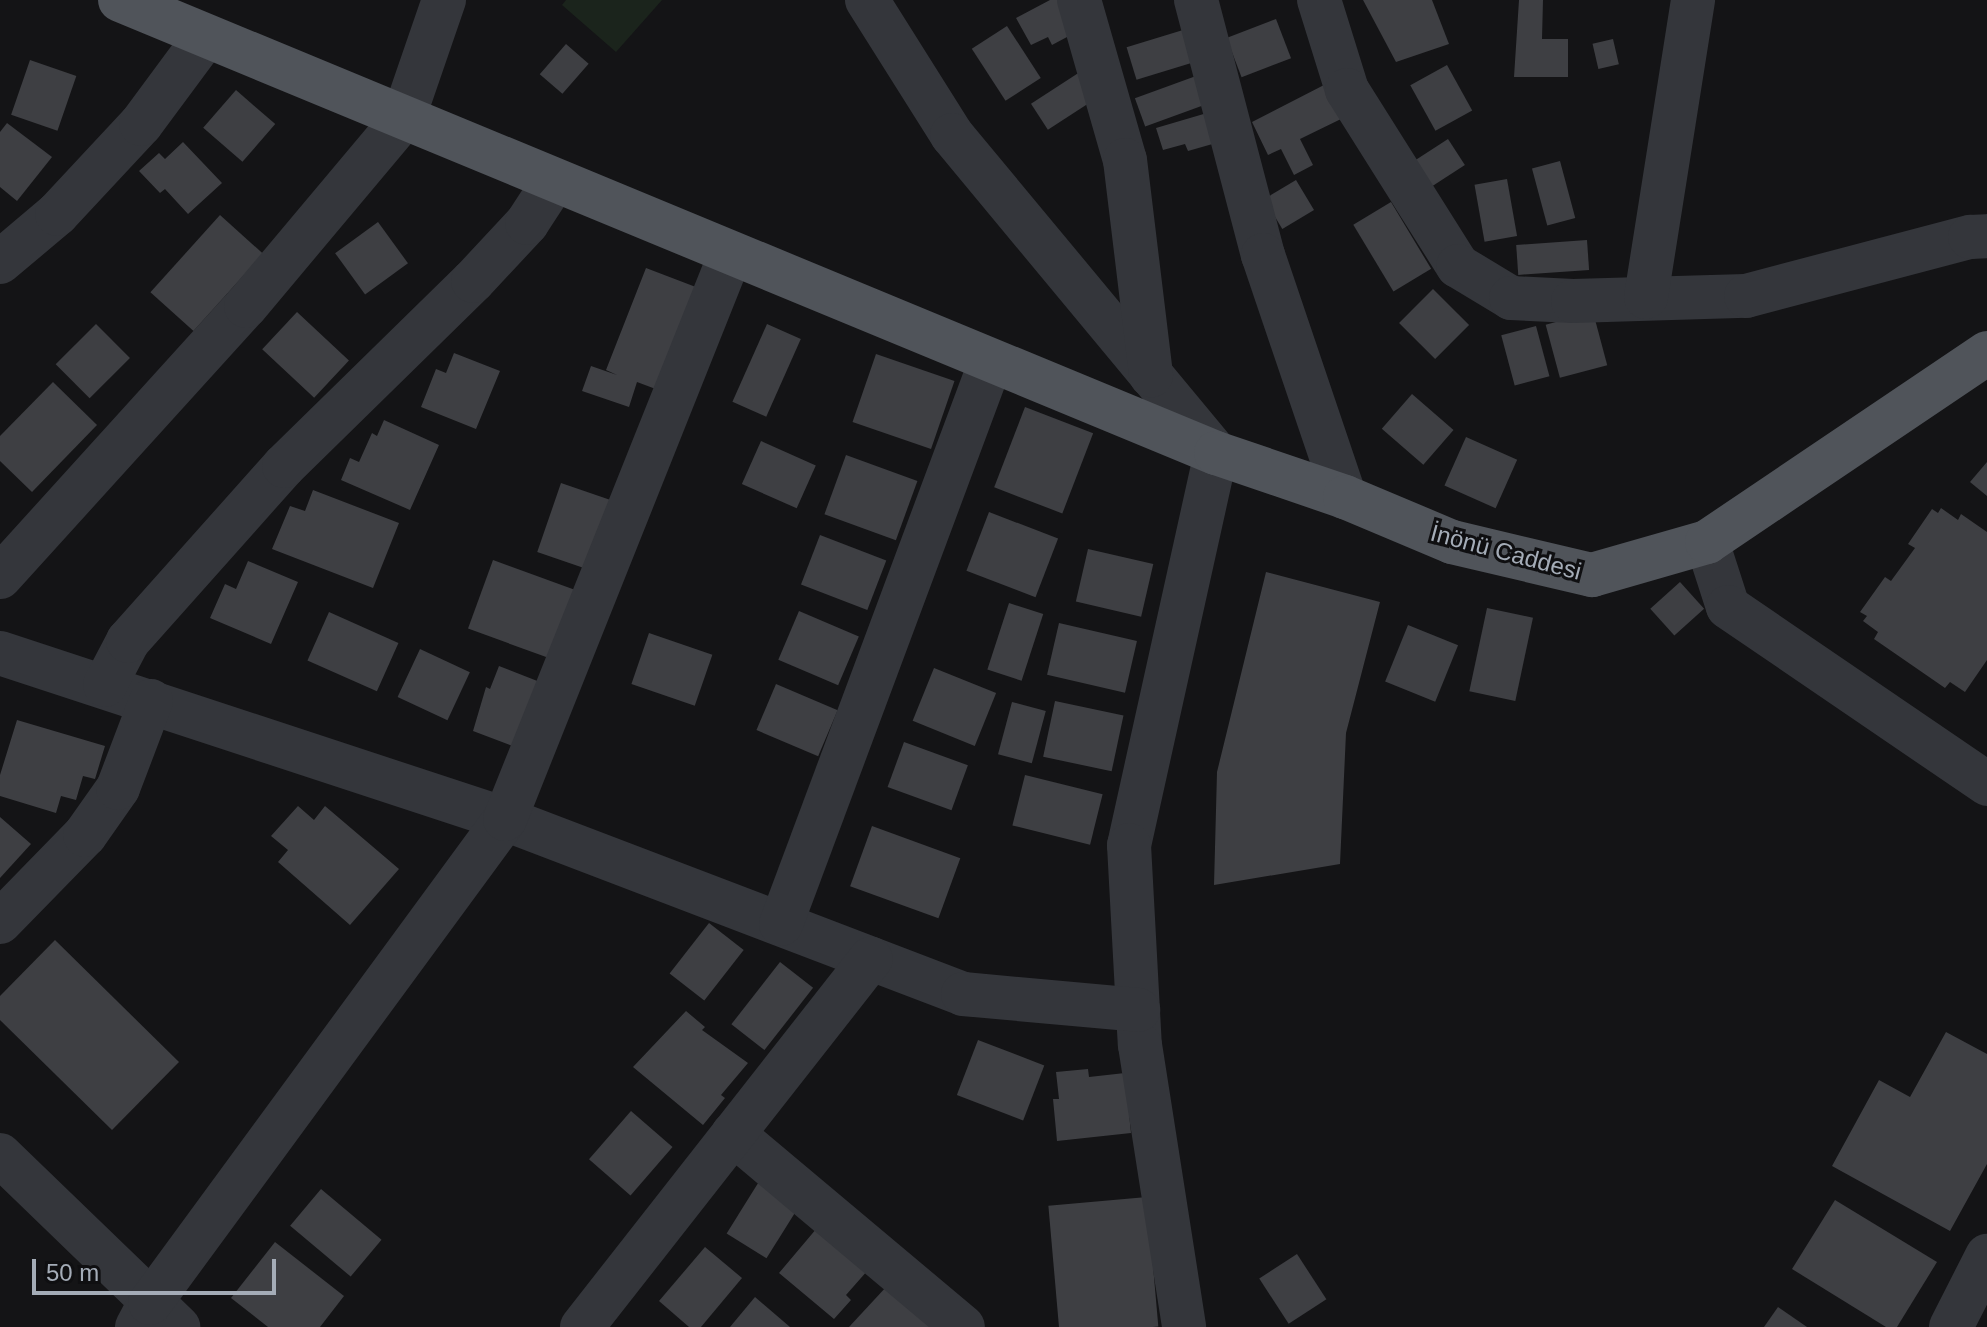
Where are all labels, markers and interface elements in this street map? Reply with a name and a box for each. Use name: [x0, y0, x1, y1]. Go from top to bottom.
street label: İnönü Caddesi: [1428, 518, 1584, 586]
scale bar: [36, 1243, 280, 1293]
text: 50 m: [46, 1259, 99, 1286]

